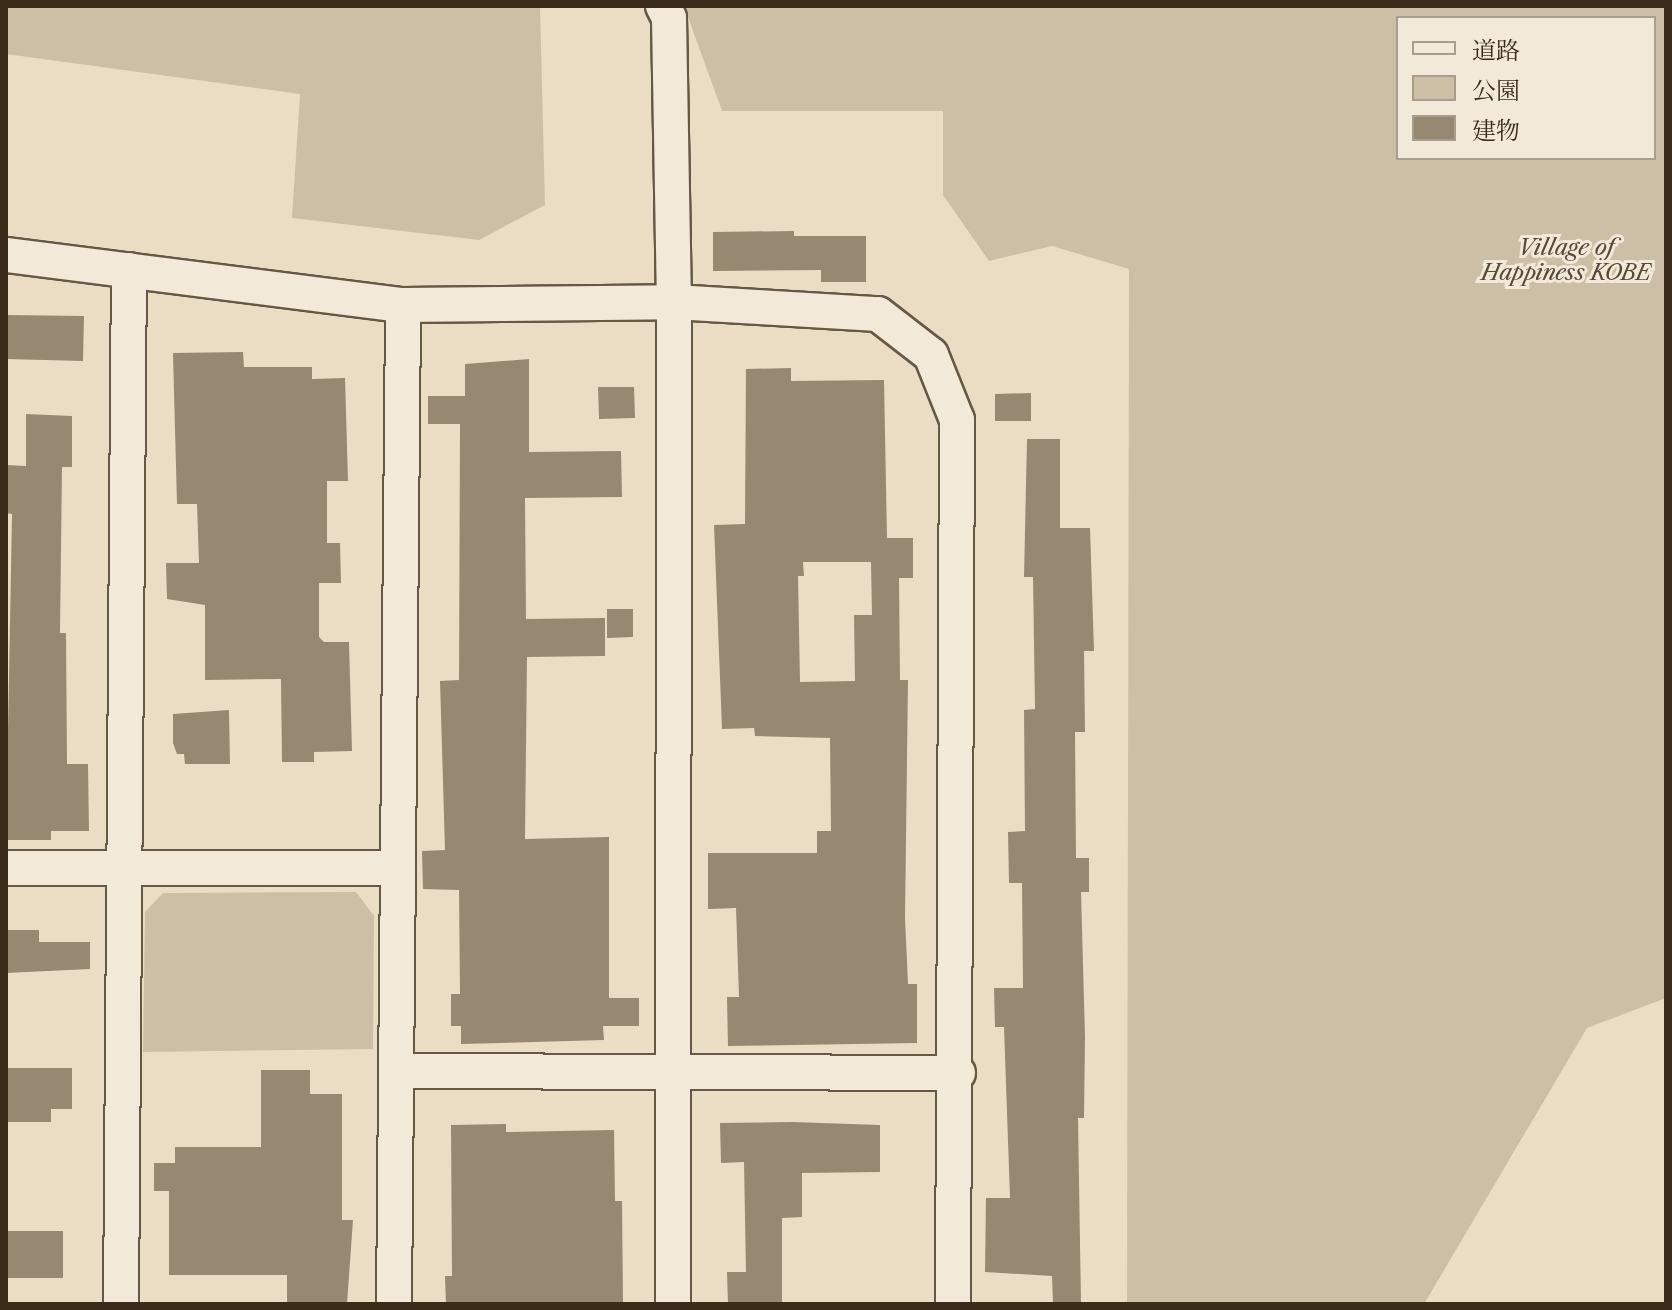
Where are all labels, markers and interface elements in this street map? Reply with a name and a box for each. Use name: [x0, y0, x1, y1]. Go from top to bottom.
legend: [1396, 16, 1656, 160]
text: 道路: [1472, 36, 1520, 65]
text: 公園: [1472, 76, 1520, 105]
text: 建物: [1472, 116, 1520, 145]
park label: Village of Happiness KOBE: [1481, 234, 1651, 286]

